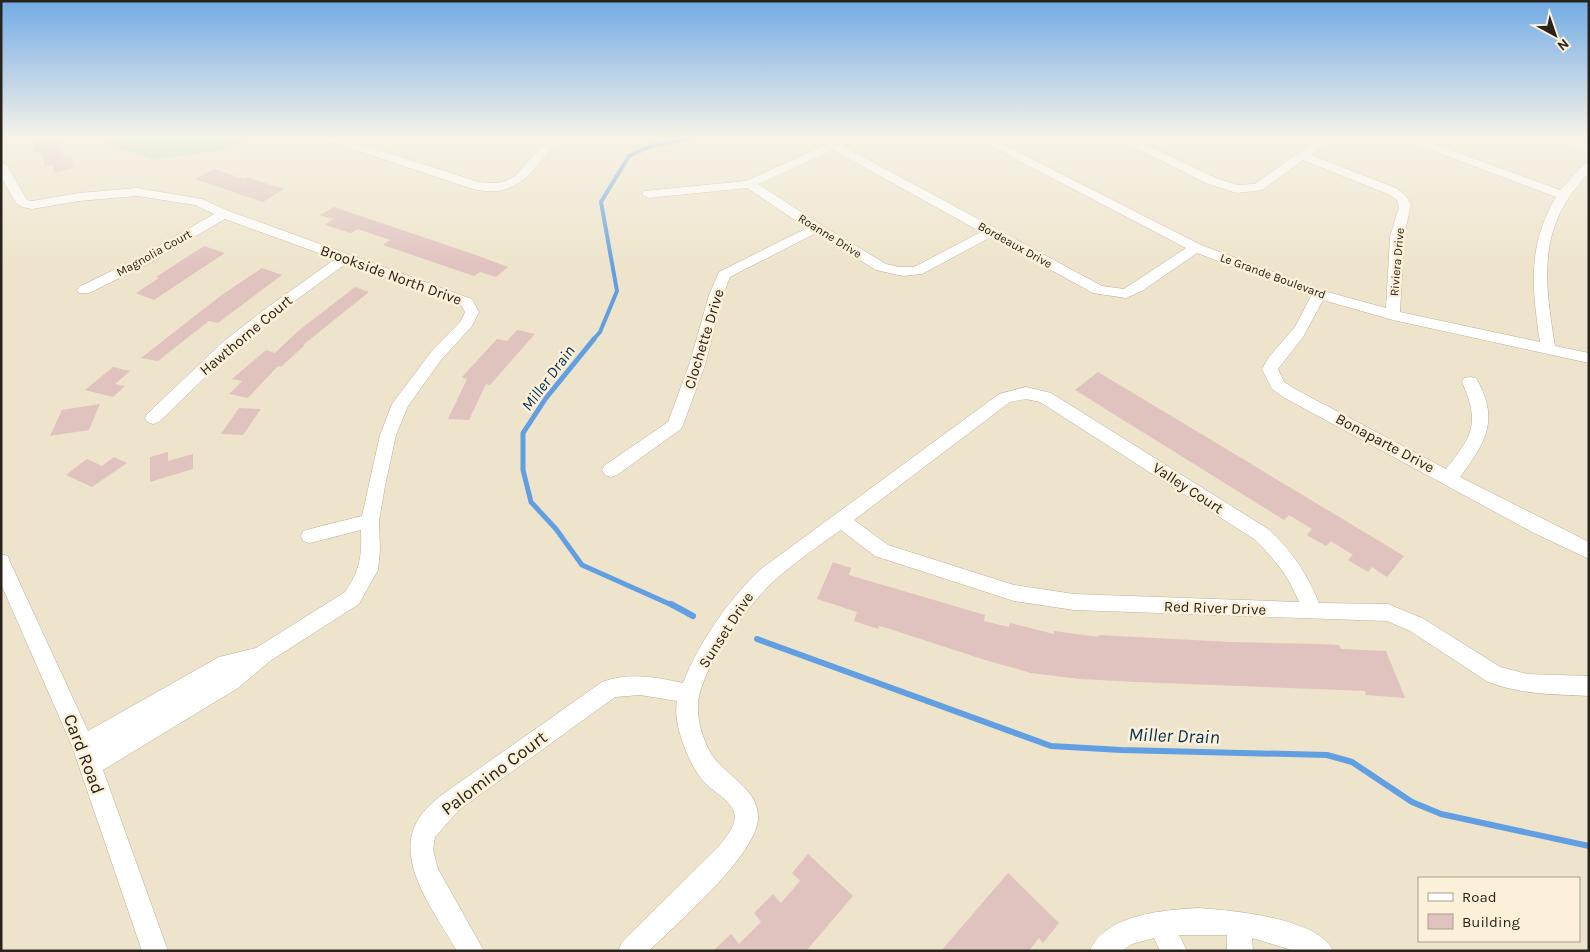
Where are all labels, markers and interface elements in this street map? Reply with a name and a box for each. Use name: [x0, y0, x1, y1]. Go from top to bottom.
north arrow: [1530, 10, 1580, 60]
text: N: [1554, 35, 1572, 54]
street label: Roanne Drive: [796, 211, 864, 261]
street label: Bordeaux Drive: [976, 219, 1054, 271]
street label: Magnolia Court: [114, 226, 194, 279]
street label: Riviera Drive: [1387, 227, 1407, 297]
street label: Brookside North Drive: [318, 241, 464, 309]
street label: Le Grande Boulevard: [1218, 250, 1328, 302]
street label: Clochette Drive: [680, 287, 728, 391]
street label: Hawthorne Court: [196, 291, 296, 379]
water label: Miller Drain: [517, 342, 579, 414]
street label: Bonaparte Drive: [1333, 409, 1437, 477]
street label: Valley Court: [1149, 459, 1227, 518]
street label: Sunset Drive: [695, 589, 757, 671]
street label: Red River Drive: [1164, 597, 1266, 619]
street label: Card Road: [59, 711, 109, 797]
water label: Miller Drain: [1128, 723, 1220, 749]
street label: Palomino Court: [437, 726, 552, 820]
legend: [1418, 877, 1580, 942]
text: Road: [1462, 888, 1497, 906]
text: Building: [1462, 913, 1520, 931]

